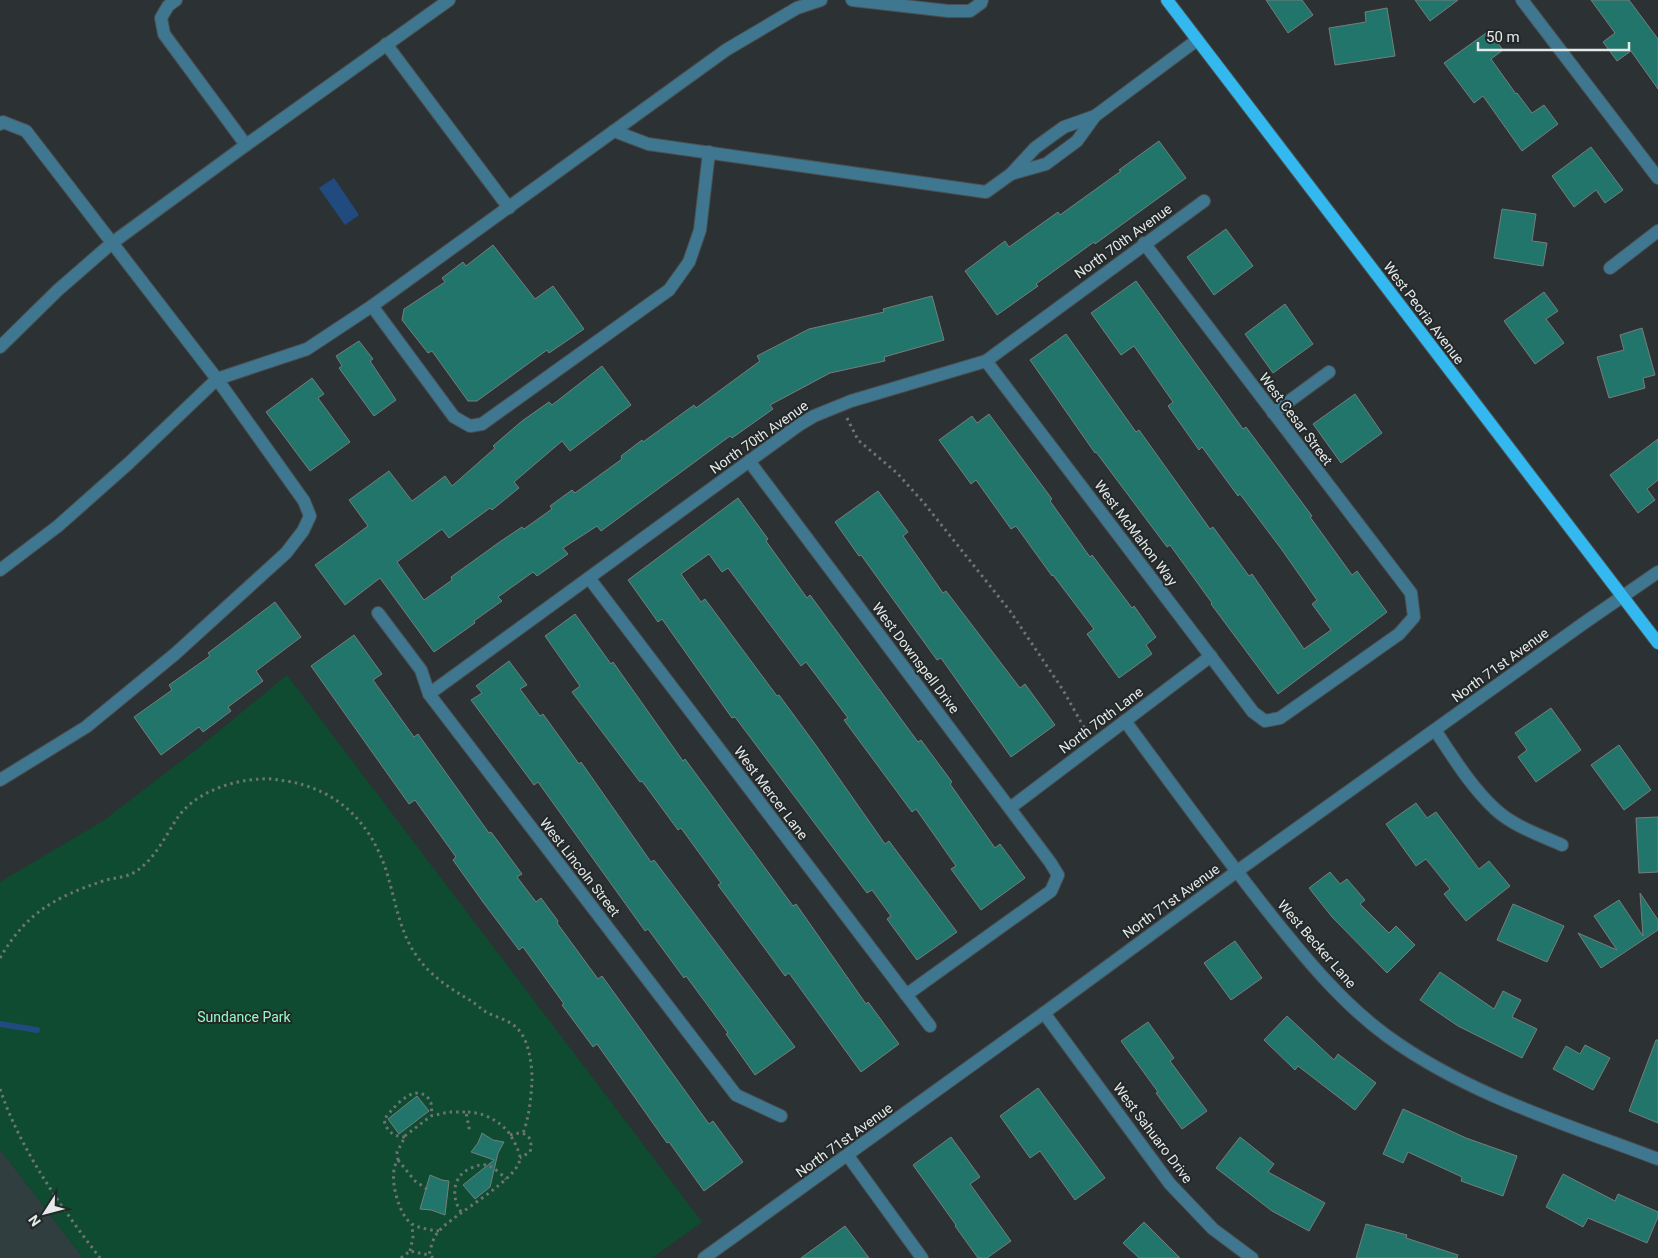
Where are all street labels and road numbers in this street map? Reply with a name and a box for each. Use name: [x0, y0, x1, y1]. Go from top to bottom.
street label: North 70th Avenue: [1071, 200, 1175, 282]
street label: West Peoria Avenue: [1380, 259, 1468, 367]
street label: West Cesar Street: [1256, 370, 1336, 469]
street label: North 70th Avenue: [707, 397, 811, 477]
street label: West McMahon Way: [1091, 477, 1181, 589]
street label: West Downspell Drive: [869, 599, 963, 717]
street label: North 71st Avenue: [1449, 625, 1551, 705]
street label: North 70th Lane: [1056, 683, 1146, 757]
street label: West Mercer Lane: [731, 743, 811, 843]
street label: West Lincoln Street: [537, 815, 624, 920]
street label: North 71st Avenue: [1120, 861, 1222, 941]
street label: West Becker Lane: [1274, 897, 1360, 991]
street label: West Sahuaro Drive: [1110, 1080, 1196, 1186]
street label: North 71st Avenue: [793, 1100, 895, 1180]

